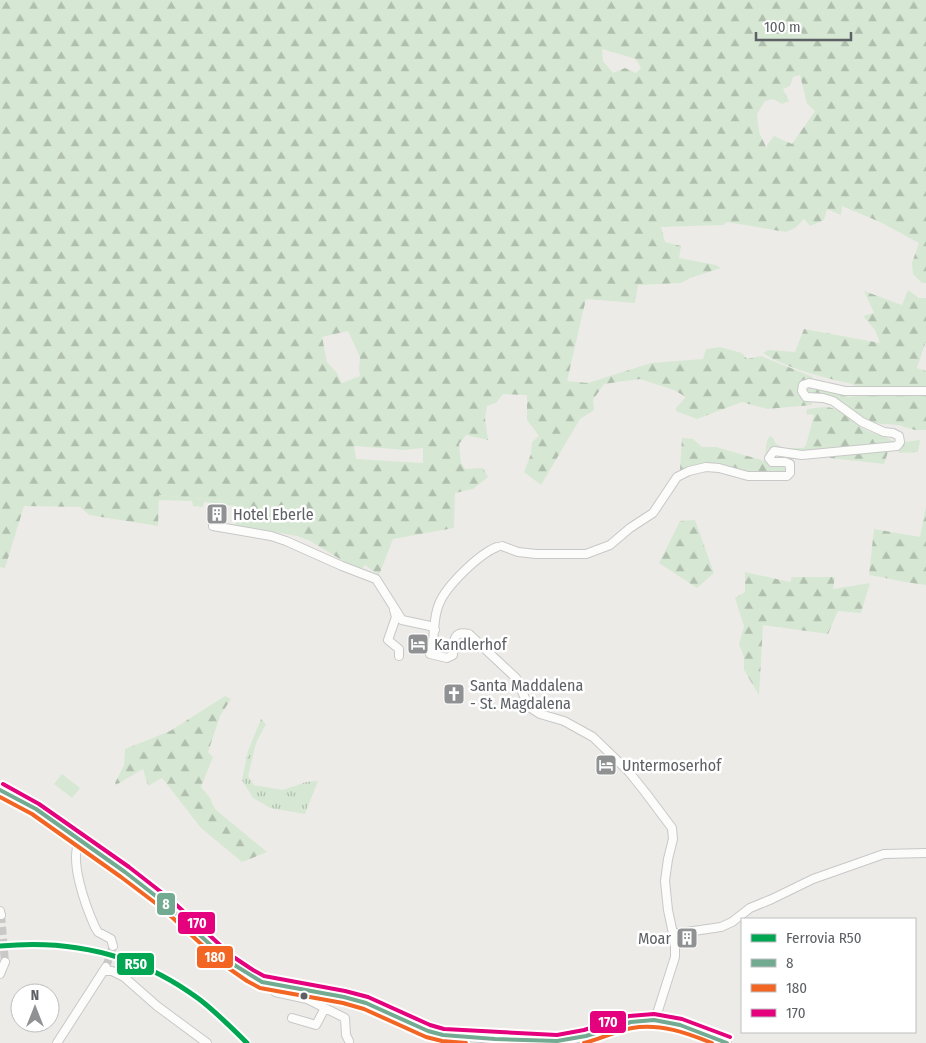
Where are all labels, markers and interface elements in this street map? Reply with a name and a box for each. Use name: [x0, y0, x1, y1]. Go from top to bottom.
scale bar: [756, 10, 851, 42]
text: 100 m: [764, 18, 801, 36]
building icon: Hotel Eberle: [205, 502, 229, 526]
place label: Hotel Eberle: [233, 505, 314, 524]
hotel icon: Kandlerhof: [406, 632, 430, 656]
place label: Kandlerhof: [434, 635, 508, 654]
place label: Santa Maddalena - St. Magdalena: [470, 676, 583, 713]
church icon: Santa Maddalena - St. Magdalena: [442, 682, 466, 706]
hotel icon: Untermoserhof: [594, 753, 618, 777]
place label: Untermoserhof: [622, 756, 722, 775]
line badge: 8: [156, 892, 176, 916]
text: 8: [162, 896, 170, 913]
line badge: 170: [177, 911, 216, 935]
text: 170: [187, 915, 207, 932]
legend: [741, 918, 916, 1033]
building icon: Moar: [675, 926, 699, 950]
place label: Moar: [638, 929, 671, 948]
text: Ferrovia R50: [786, 929, 862, 947]
line badge: 180: [196, 945, 234, 969]
text: 180: [205, 949, 226, 966]
line badge: R50: [116, 952, 155, 976]
text: 8: [786, 954, 794, 972]
text: R50: [125, 956, 148, 973]
text: 180: [786, 979, 807, 997]
north arrow: [10, 983, 60, 1033]
text: N: [31, 987, 39, 1004]
unlabelled marker: [299, 991, 309, 1001]
text: 170: [786, 1004, 806, 1022]
line badge: 170: [589, 1010, 627, 1034]
text: 170: [598, 1014, 618, 1031]

